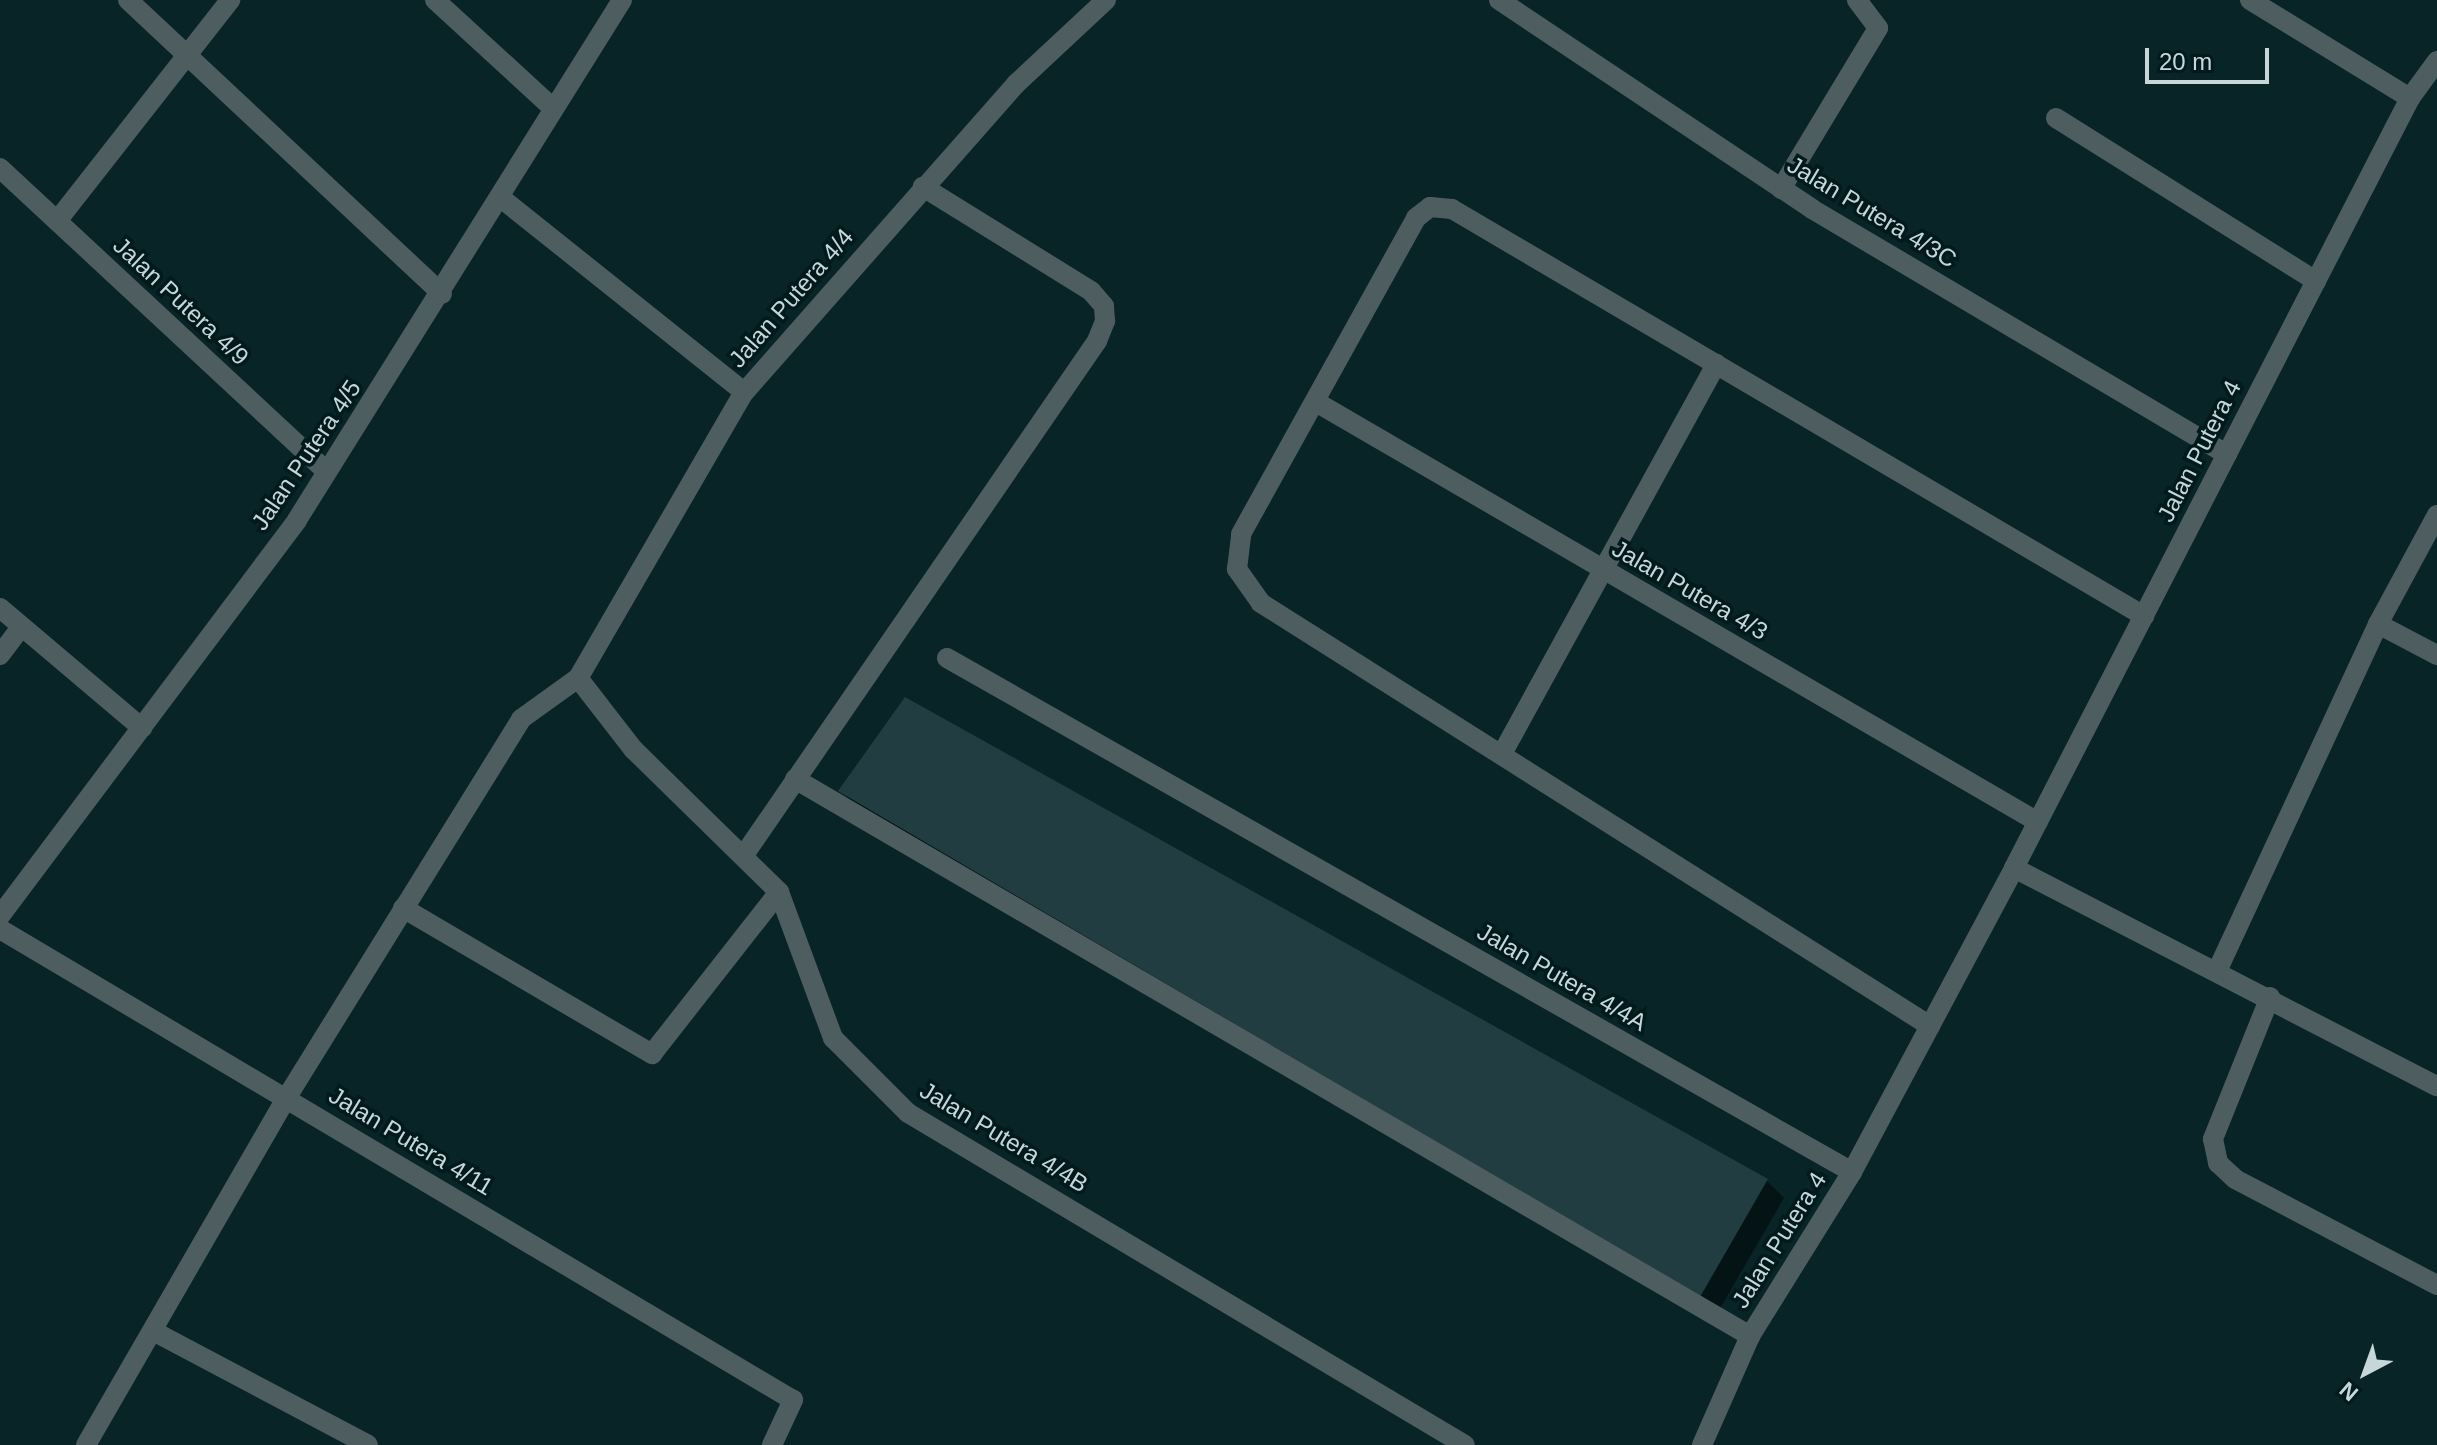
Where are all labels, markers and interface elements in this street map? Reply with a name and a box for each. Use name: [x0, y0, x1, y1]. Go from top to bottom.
scale bar: [2149, 32, 2273, 82]
text: 20 m: [2159, 48, 2212, 75]
street label: Jalan Putera 4/3C: [1782, 150, 1962, 274]
street label: Jalan Putera 4/4: [723, 223, 859, 373]
street label: Jalan Putera 4/9: [107, 231, 255, 371]
street label: Jalan Putera 4/5: [245, 374, 367, 536]
street label: Jalan Putera 4: [2151, 376, 2247, 526]
street label: Jalan Putera 4/3: [1607, 534, 1773, 646]
street label: Jalan Putera 4/4A: [1472, 917, 1652, 1037]
street label: Jalan Putera 4/4B: [915, 1076, 1093, 1198]
street label: Jalan Putera 4/11: [324, 1081, 498, 1201]
street label: Jalan Putera 4: [1726, 1167, 1832, 1313]
north arrow: [2325, 1333, 2405, 1413]
text: N: [2335, 1377, 2363, 1406]

